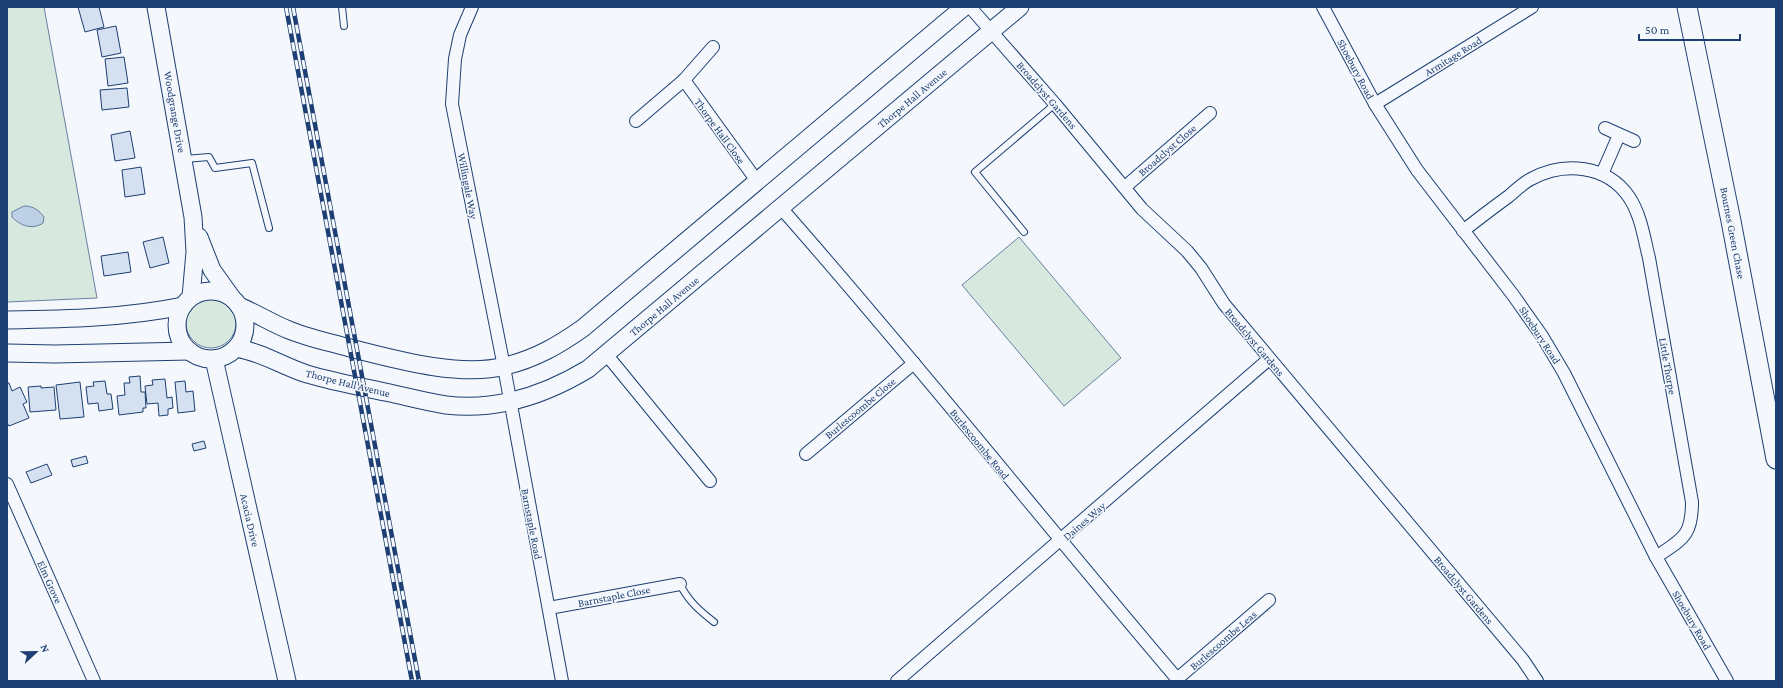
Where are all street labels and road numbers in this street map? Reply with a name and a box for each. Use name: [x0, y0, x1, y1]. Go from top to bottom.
street label: Armitage Road: [1422, 34, 1484, 79]
street label: Shoebury Road: [1334, 37, 1377, 102]
street label: Broadclyst Gardens: [1014, 59, 1079, 132]
street label: Thorpe Hall Avenue: [875, 66, 950, 131]
street label: Woodgrange Drive: [161, 70, 188, 154]
street label: Thorpe Hall Close: [691, 96, 748, 167]
street label: Broadclyst Close: [1136, 122, 1199, 179]
street label: Willingale Way: [455, 152, 480, 221]
street label: Bournes Green Chase: [1718, 186, 1748, 280]
street label: Thorpe Hall Avenue: [627, 274, 702, 339]
street label: Shoebury Road: [1516, 304, 1563, 367]
street label: Broadclyst Gardens: [1222, 306, 1287, 379]
street label: Little Thorpe: [1656, 337, 1679, 396]
street label: Thorpe Hall Avenue: [304, 367, 392, 400]
street label: Burlescoombe Close: [822, 375, 898, 441]
street label: Burlescoombe Road: [948, 406, 1012, 482]
street label: Barnstaple Road: [518, 488, 545, 561]
street label: Acacia Drive: [238, 492, 262, 548]
street label: Daines Way: [1060, 499, 1109, 543]
street label: Broadclyst Gardens: [1431, 554, 1496, 627]
street label: Elm Grove: [35, 559, 65, 605]
street label: Barnstaple Close: [577, 583, 652, 610]
street label: Shoebury Road: [1669, 588, 1714, 652]
street label: Burlescoombe Leas: [1187, 608, 1259, 672]

